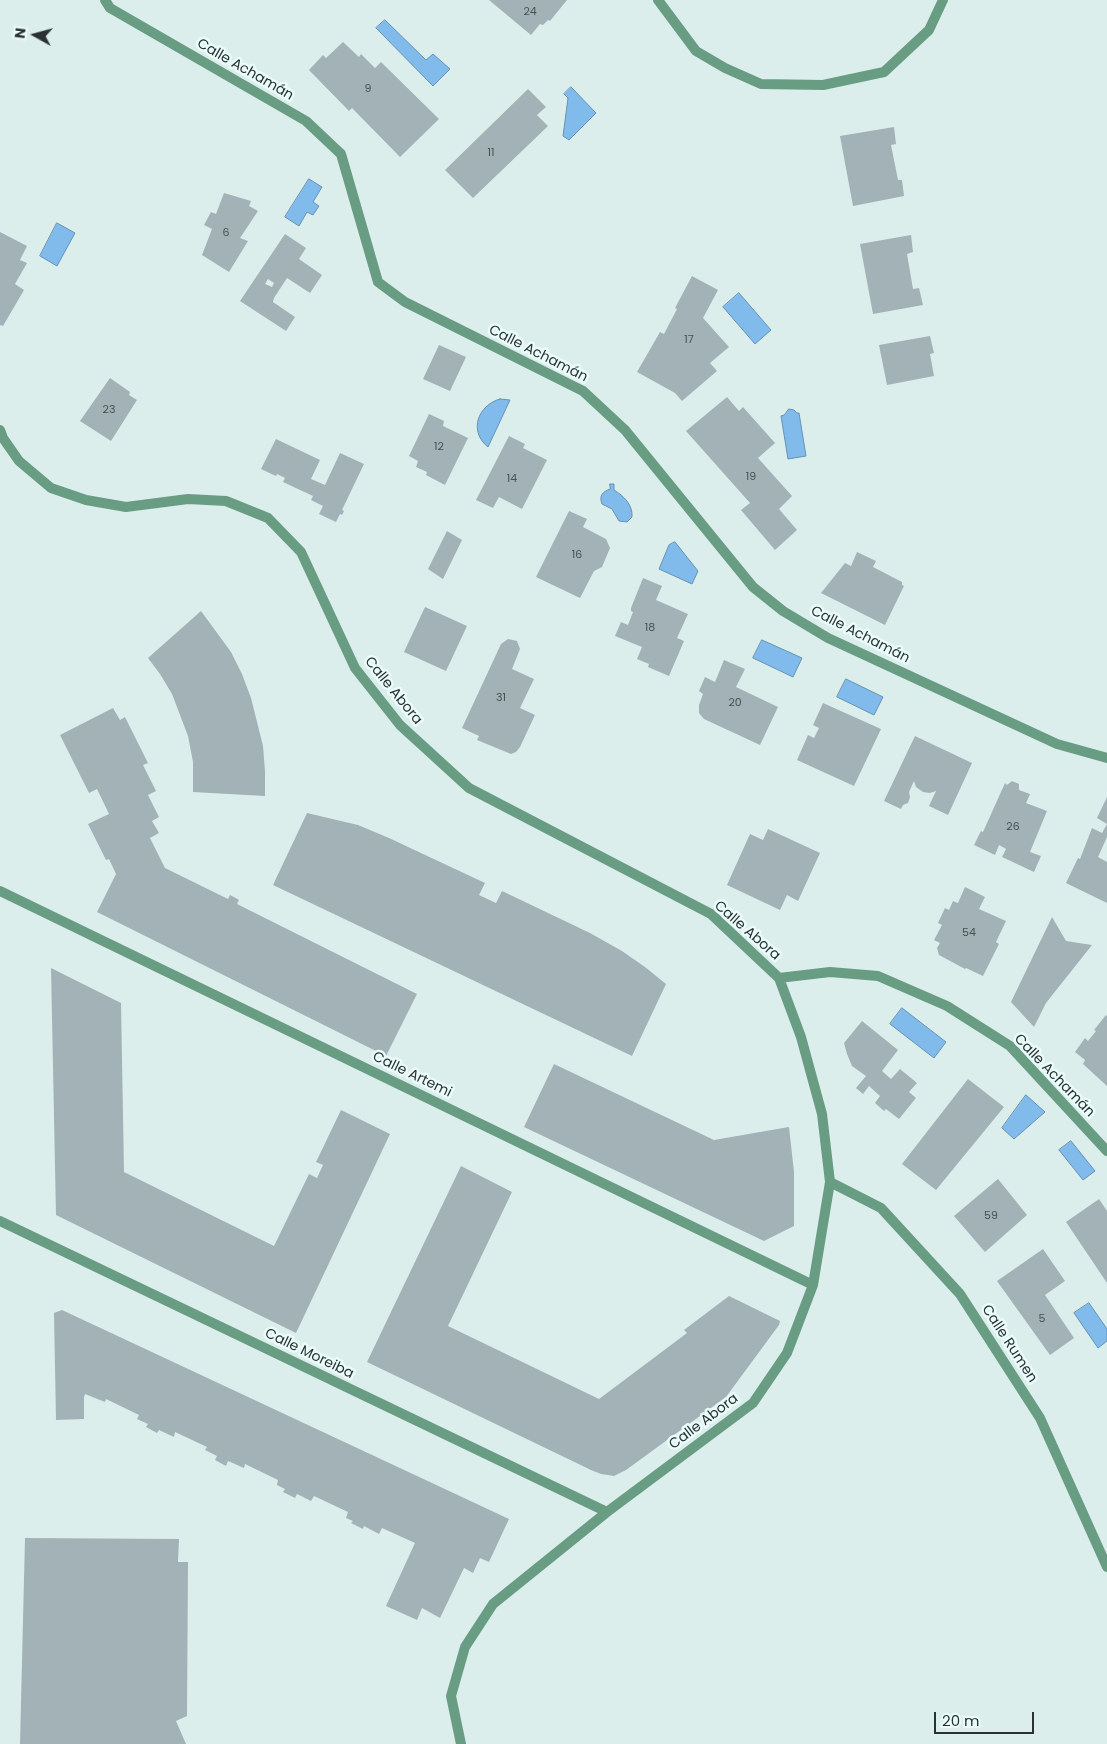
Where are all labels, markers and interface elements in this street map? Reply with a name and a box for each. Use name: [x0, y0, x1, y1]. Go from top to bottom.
house number: 24: [523, 5, 537, 19]
north arrow: [10, 10, 60, 60]
text: N: [10, 27, 31, 40]
street label: Calle Achamán: [194, 36, 296, 104]
house number: 9: [365, 82, 371, 96]
house number: 11: [487, 146, 495, 160]
house number: 6: [223, 226, 229, 240]
street label: Calle Achamán: [486, 322, 590, 386]
house number: 17: [684, 333, 694, 347]
house number: 23: [103, 403, 115, 417]
house number: 12: [434, 440, 444, 454]
house number: 19: [746, 470, 756, 484]
house number: 14: [507, 472, 517, 486]
house number: 16: [572, 548, 582, 562]
street label: Calle Achamán: [808, 603, 912, 667]
house number: 18: [645, 621, 655, 635]
street label: Calle Abora: [361, 654, 425, 728]
house number: 31: [496, 691, 506, 705]
house number: 20: [728, 696, 742, 710]
house number: 26: [1006, 820, 1020, 834]
street label: Calle Abora: [710, 898, 784, 964]
house number: 54: [962, 926, 976, 940]
street label: Calle Achamán: [1010, 1031, 1098, 1121]
street label: Calle Artemi: [370, 1049, 454, 1101]
house number: 59: [984, 1209, 998, 1223]
street label: Calle Rumen: [978, 1302, 1040, 1386]
house number: 5: [1039, 1312, 1045, 1326]
street label: Calle Moreiba: [262, 1325, 356, 1383]
street label: Calle Abora: [666, 1391, 742, 1453]
scale bar: [937, 1702, 1037, 1734]
text: 20 m: [942, 1710, 980, 1731]

